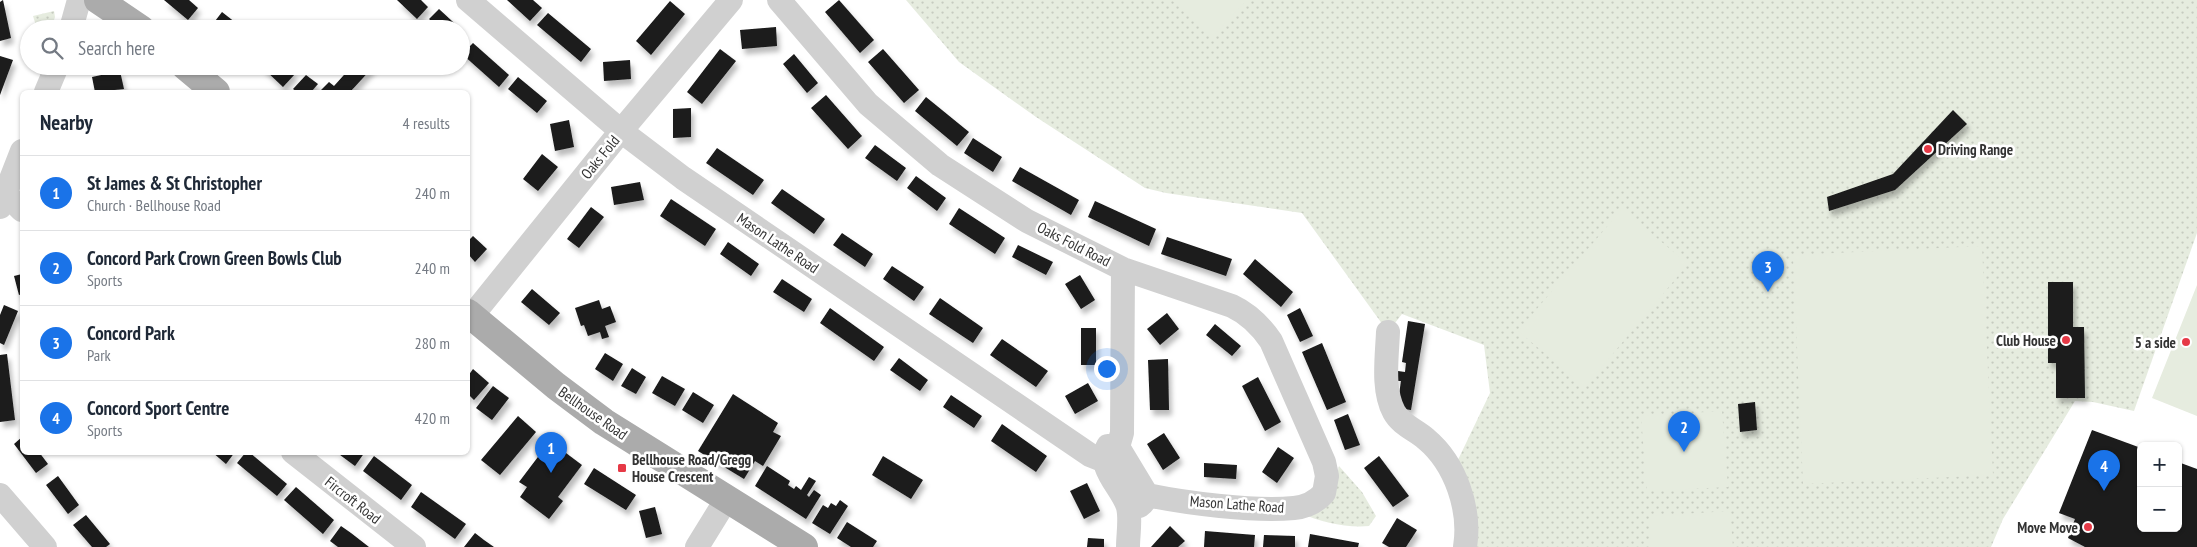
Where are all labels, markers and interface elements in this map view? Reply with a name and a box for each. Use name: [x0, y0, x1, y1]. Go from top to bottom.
search box: [20, 20, 470, 75]
icon: search: [38, 34, 66, 62]
text: Search here: [78, 36, 155, 60]
text: Nearby: [40, 109, 93, 136]
text: 4 results: [403, 113, 450, 133]
street label: Oaks Fold: [577, 131, 623, 183]
place label: Driving Range: [1938, 140, 2013, 159]
marker: Driving Range: [1922, 143, 1934, 155]
text: St James & St Christopher: [87, 171, 262, 195]
text: 1: [52, 183, 60, 203]
text: 240 m: [415, 183, 450, 203]
text: Church · Bellhouse Road: [87, 195, 221, 215]
street label: Mason Lathe Road: [733, 209, 823, 277]
street label: Oaks Fold Road: [1034, 217, 1114, 271]
text: Concord Park Crown Green Bowls Club: [87, 246, 342, 270]
pin: 3: [1752, 251, 1784, 292]
text: 2: [52, 258, 60, 278]
text: 240 m: [415, 258, 450, 278]
text: Sports: [87, 270, 122, 290]
text: Concord Park: [87, 321, 175, 345]
place label: Club House: [1996, 331, 2056, 350]
text: 3: [52, 333, 60, 353]
text: 280 m: [415, 333, 450, 353]
place label: 5 a side: [2135, 333, 2176, 352]
marker: Club House: [2060, 334, 2072, 346]
marker: 5 a side: [2180, 336, 2192, 348]
text: Park: [87, 345, 111, 365]
your location: [1094, 356, 1120, 382]
street label: Bellhouse Road: [555, 382, 631, 444]
text: Concord Sport Centre: [87, 396, 229, 420]
text: 4: [52, 408, 60, 428]
text: 420 m: [415, 408, 450, 428]
pin: 2: [1668, 411, 1700, 452]
text: Sports: [87, 420, 122, 440]
pin: 1: [535, 432, 567, 473]
map controls: [2137, 442, 2182, 532]
button: +: [2137, 442, 2182, 487]
place label: Bellhouse Road/Gregg House Crescent: [632, 450, 752, 486]
pin: 4: [2088, 450, 2120, 491]
marker: Bellhouse Road/Gregg House Crescent: [616, 462, 628, 474]
street label: Fircroft Road: [321, 472, 385, 528]
button: −: [2137, 487, 2182, 532]
street label: Mason Lathe Road: [1189, 491, 1285, 517]
place label: Move Move: [2017, 518, 2078, 537]
marker: Move Move: [2082, 521, 2094, 533]

